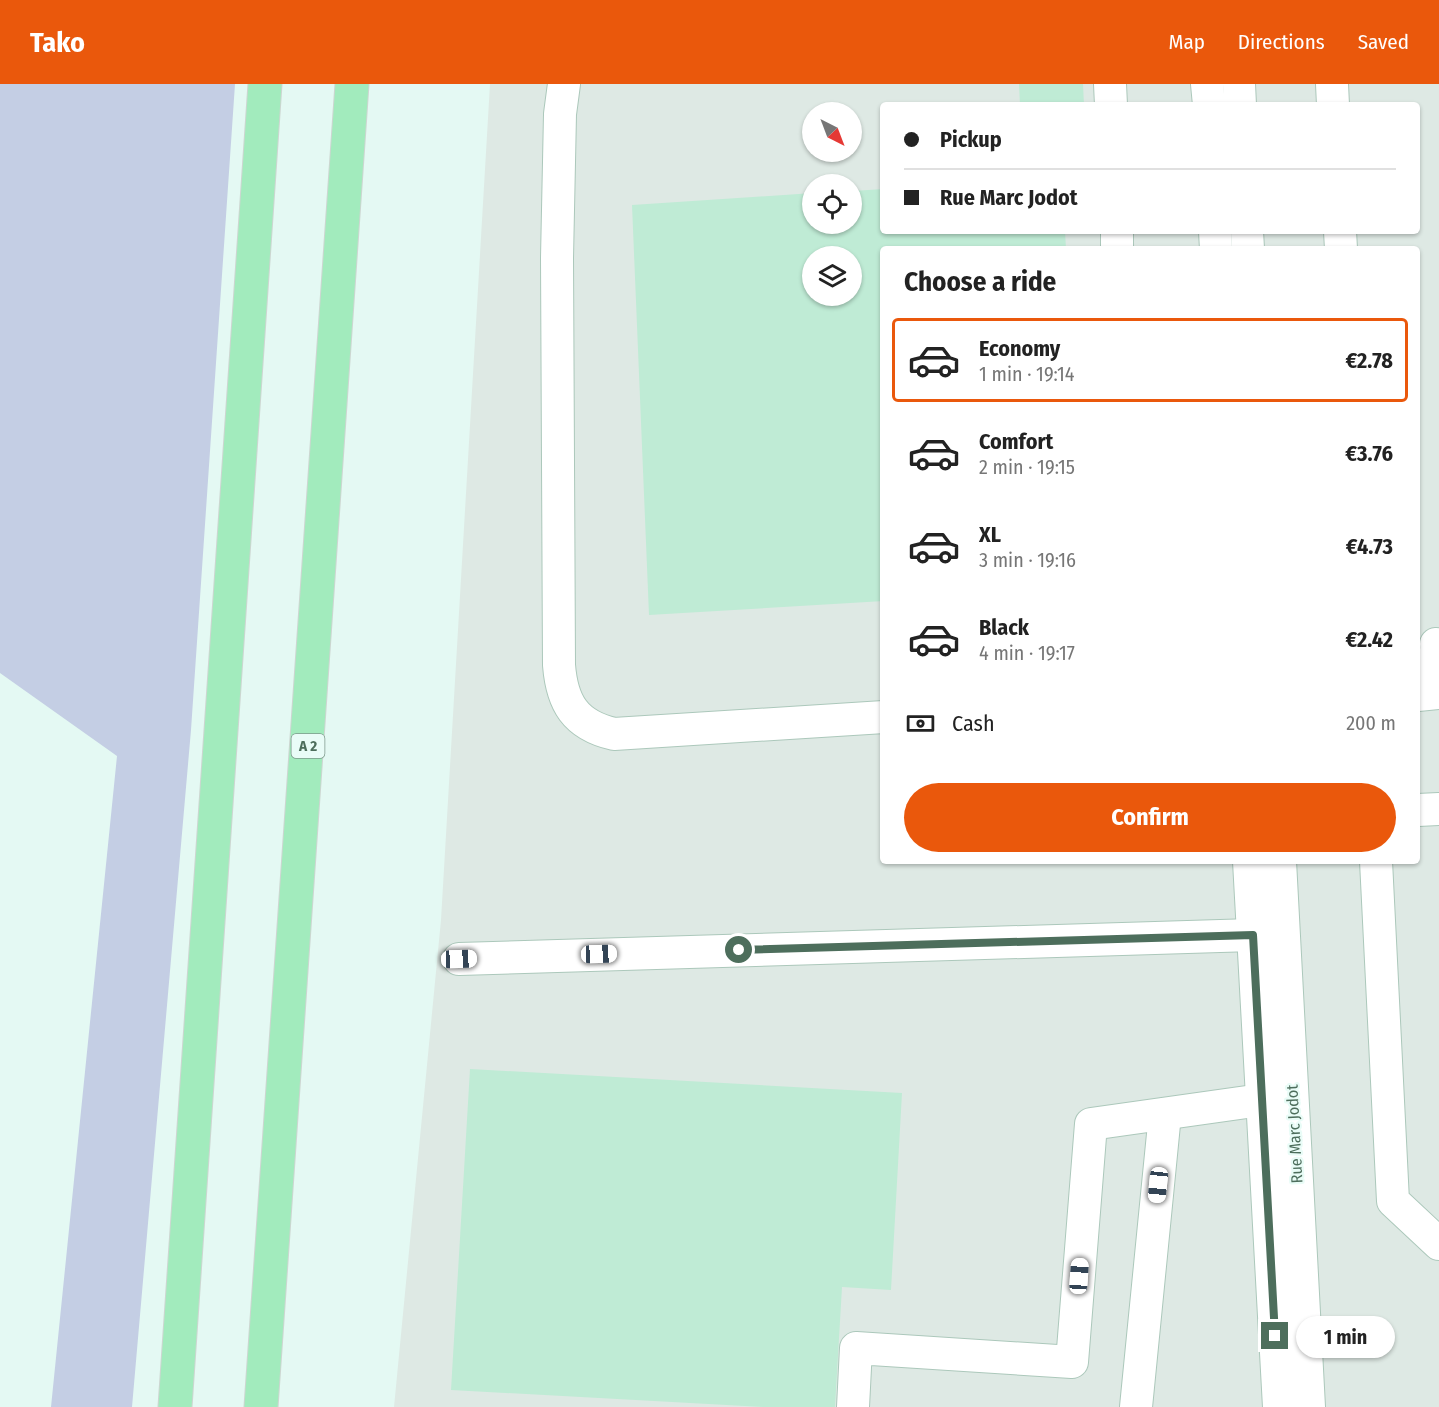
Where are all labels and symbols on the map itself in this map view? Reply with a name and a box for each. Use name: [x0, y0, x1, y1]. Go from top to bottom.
north arrow: [802, 102, 862, 162]
road number: A 2: [292, 734, 324, 758]
route start: [725, 936, 752, 963]
car: [581, 944, 617, 964]
car: [441, 949, 477, 969]
street label: Rue Marc Jodot: [1282, 1083, 1307, 1184]
car: [1147, 1166, 1169, 1204]
car: [1069, 1257, 1089, 1295]
callout: 1 min: [1296, 1315, 1395, 1357]
route end: [1261, 1322, 1288, 1349]

